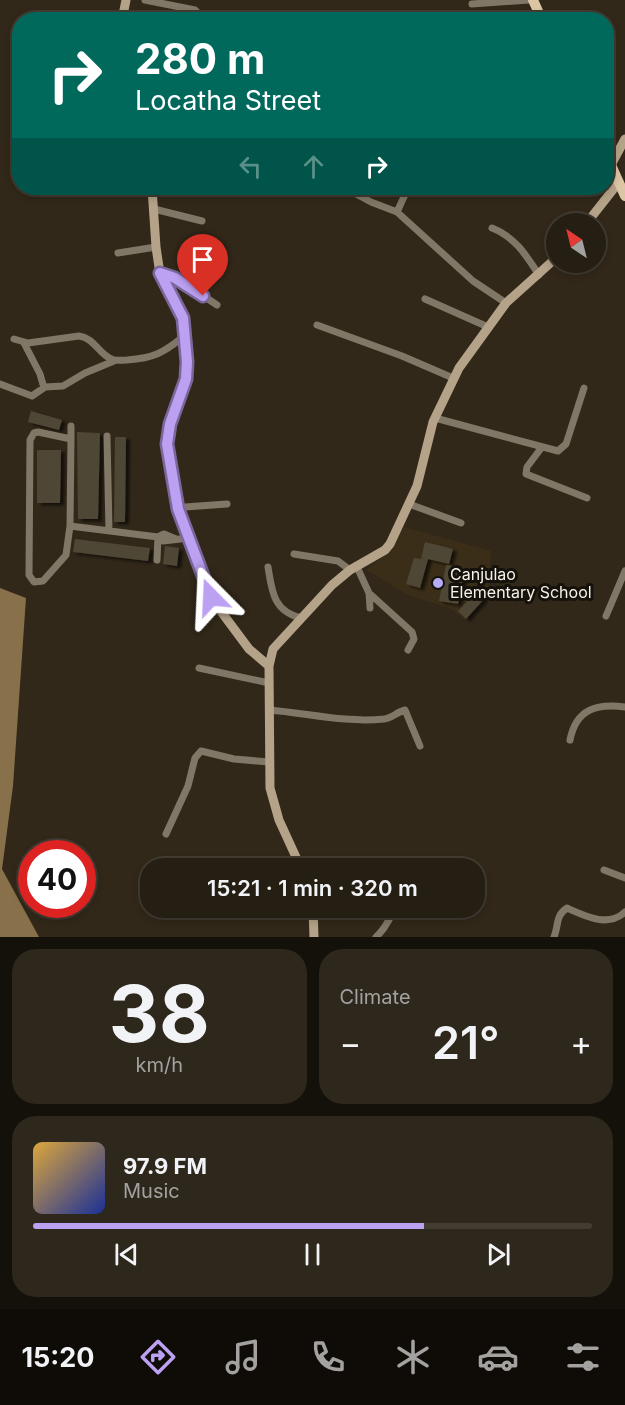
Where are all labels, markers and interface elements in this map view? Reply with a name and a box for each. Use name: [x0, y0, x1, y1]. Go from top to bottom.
text: 280 m: [135, 33, 265, 84]
icon: right: [36, 36, 114, 114]
text: Locatha Street: [135, 84, 321, 117]
icon: left: [234, 150, 267, 183]
icon: ahead: [297, 150, 330, 183]
icon: right: [360, 150, 393, 183]
north arrow: [546, 213, 606, 273]
map controls: [546, 213, 606, 273]
pin: [177, 234, 228, 296]
icon: arrive: [186, 243, 219, 276]
place label: Canjulao Elementary School: [450, 564, 592, 602]
position arrow: [179, 565, 243, 629]
marker: Canjulao Elementary School: [431, 576, 445, 590]
speed limit sign: 40: [18, 840, 96, 918]
text: 15:21 · 1 min · 320 m: [207, 875, 418, 901]
text: 38: [109, 966, 210, 1061]
text: Climate: [340, 985, 411, 1009]
text: 21°: [432, 1015, 500, 1070]
text: −: [340, 1023, 361, 1063]
text: +: [570, 1023, 592, 1063]
text: km/h: [135, 1053, 183, 1077]
text: 97.9 FM: [123, 1153, 207, 1179]
text: Music: [123, 1179, 180, 1203]
icon: previous: [110, 1238, 143, 1271]
icon: pause: [296, 1238, 329, 1271]
icon: next: [482, 1238, 515, 1271]
icon: directions: [137, 1336, 179, 1378]
icon: music: [222, 1336, 264, 1378]
icon: phone: [307, 1336, 349, 1378]
icon: climate: [392, 1336, 434, 1378]
icon: car: [477, 1336, 519, 1378]
icon: filters: [562, 1336, 604, 1378]
text: 15:20: [21, 1341, 95, 1374]

